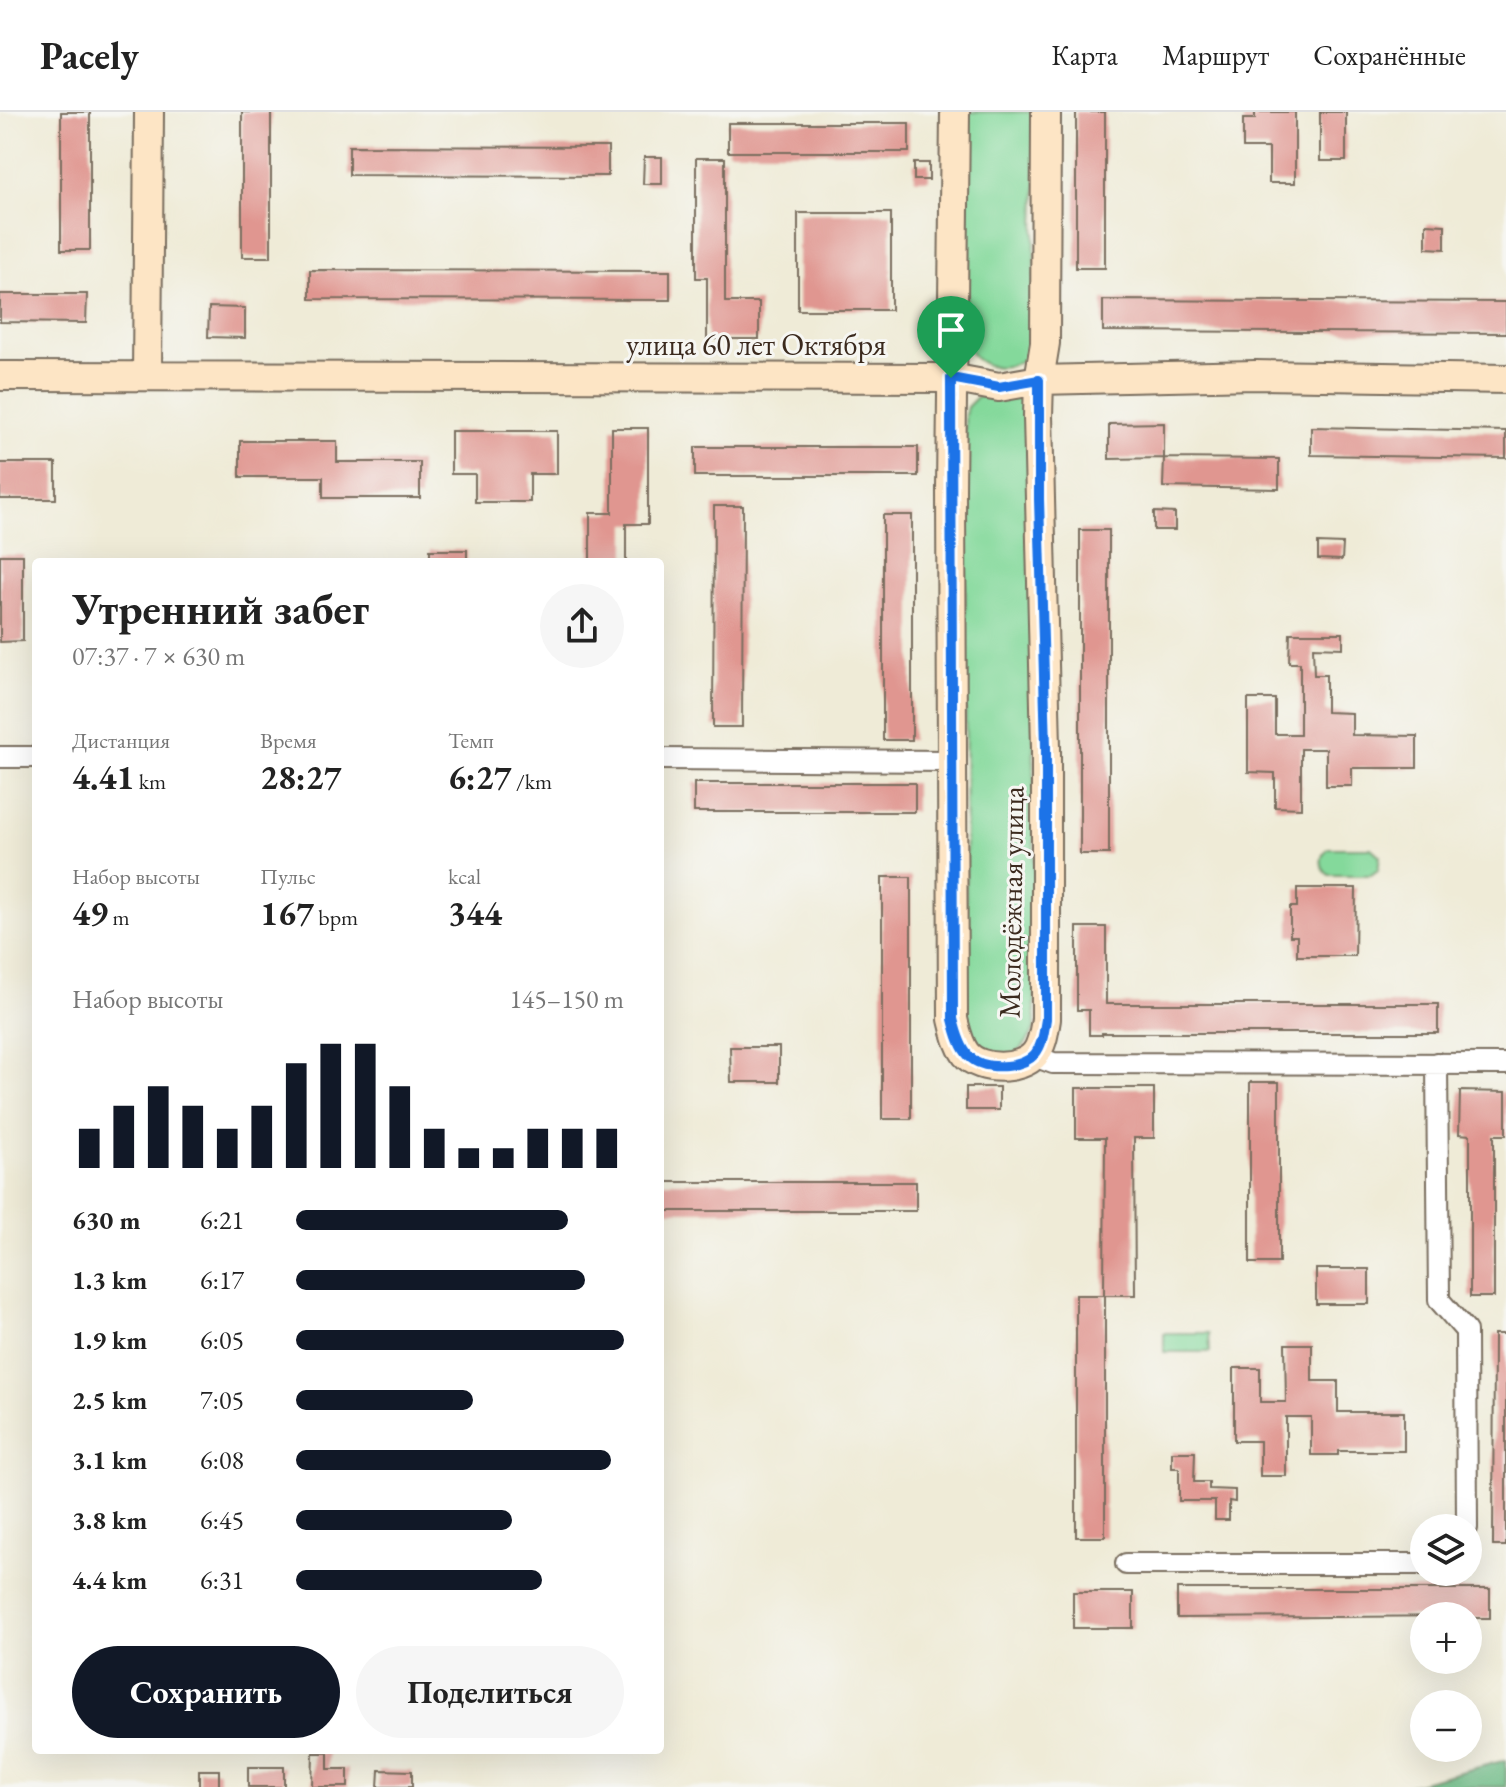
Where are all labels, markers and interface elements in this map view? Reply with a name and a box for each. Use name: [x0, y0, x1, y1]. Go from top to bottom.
text: Pacely: [40, 31, 139, 80]
text: Карта: [1051, 37, 1118, 73]
text: Маршрут: [1162, 37, 1269, 73]
text: Сохранённые: [1313, 37, 1466, 73]
pin: [917, 296, 985, 378]
icon: arrive: [929, 308, 973, 352]
street label: улица 60 лет Октября: [626, 325, 886, 364]
text: Утренний забег: [72, 580, 369, 637]
button: share: [540, 584, 624, 668]
text: 07:37 · 7 × 630 m: [72, 639, 245, 673]
text: Дистанция: [72, 726, 170, 755]
text: Время: [260, 726, 317, 755]
text: Темп: [448, 726, 494, 755]
text: 4.41: [72, 755, 134, 799]
text: 28:27: [260, 755, 342, 799]
text: 6:27: [448, 755, 512, 799]
text: km: [134, 767, 166, 796]
text: /km: [512, 767, 552, 796]
street label: Молодёжная улица: [989, 786, 1033, 1018]
text: Набор высоты: [72, 862, 200, 891]
text: Пульс: [260, 862, 316, 891]
text: kcal: [448, 862, 481, 891]
text: 49: [72, 891, 108, 935]
text: 167: [260, 891, 314, 935]
text: 344: [448, 891, 502, 935]
text: m: [108, 903, 130, 932]
text: bpm: [314, 903, 358, 932]
text: Набор высоты: [72, 982, 223, 1016]
text: 145–150 m: [509, 982, 624, 1016]
text: 630 m: [72, 1203, 140, 1237]
text: 6:21: [200, 1203, 244, 1237]
text: 1.3 km: [72, 1263, 147, 1297]
text: 6:17: [200, 1263, 244, 1297]
text: 1.9 km: [72, 1323, 147, 1357]
text: 6:05: [200, 1323, 244, 1357]
text: 2.5 km: [72, 1383, 147, 1417]
text: 7:05: [200, 1383, 244, 1417]
text: 3.1 km: [72, 1443, 147, 1477]
text: 6:08: [200, 1443, 244, 1477]
text: 3.8 km: [72, 1503, 147, 1537]
text: 6:45: [200, 1503, 244, 1537]
map controls: [1410, 1514, 1482, 1762]
button: layers: [1410, 1514, 1482, 1586]
text: 4.4 km: [72, 1563, 147, 1597]
text: 6:31: [200, 1563, 244, 1597]
button: +: [1410, 1602, 1482, 1674]
button: Сохранить: [72, 1646, 340, 1738]
button: Поделиться: [356, 1646, 624, 1738]
button: −: [1410, 1690, 1482, 1762]

